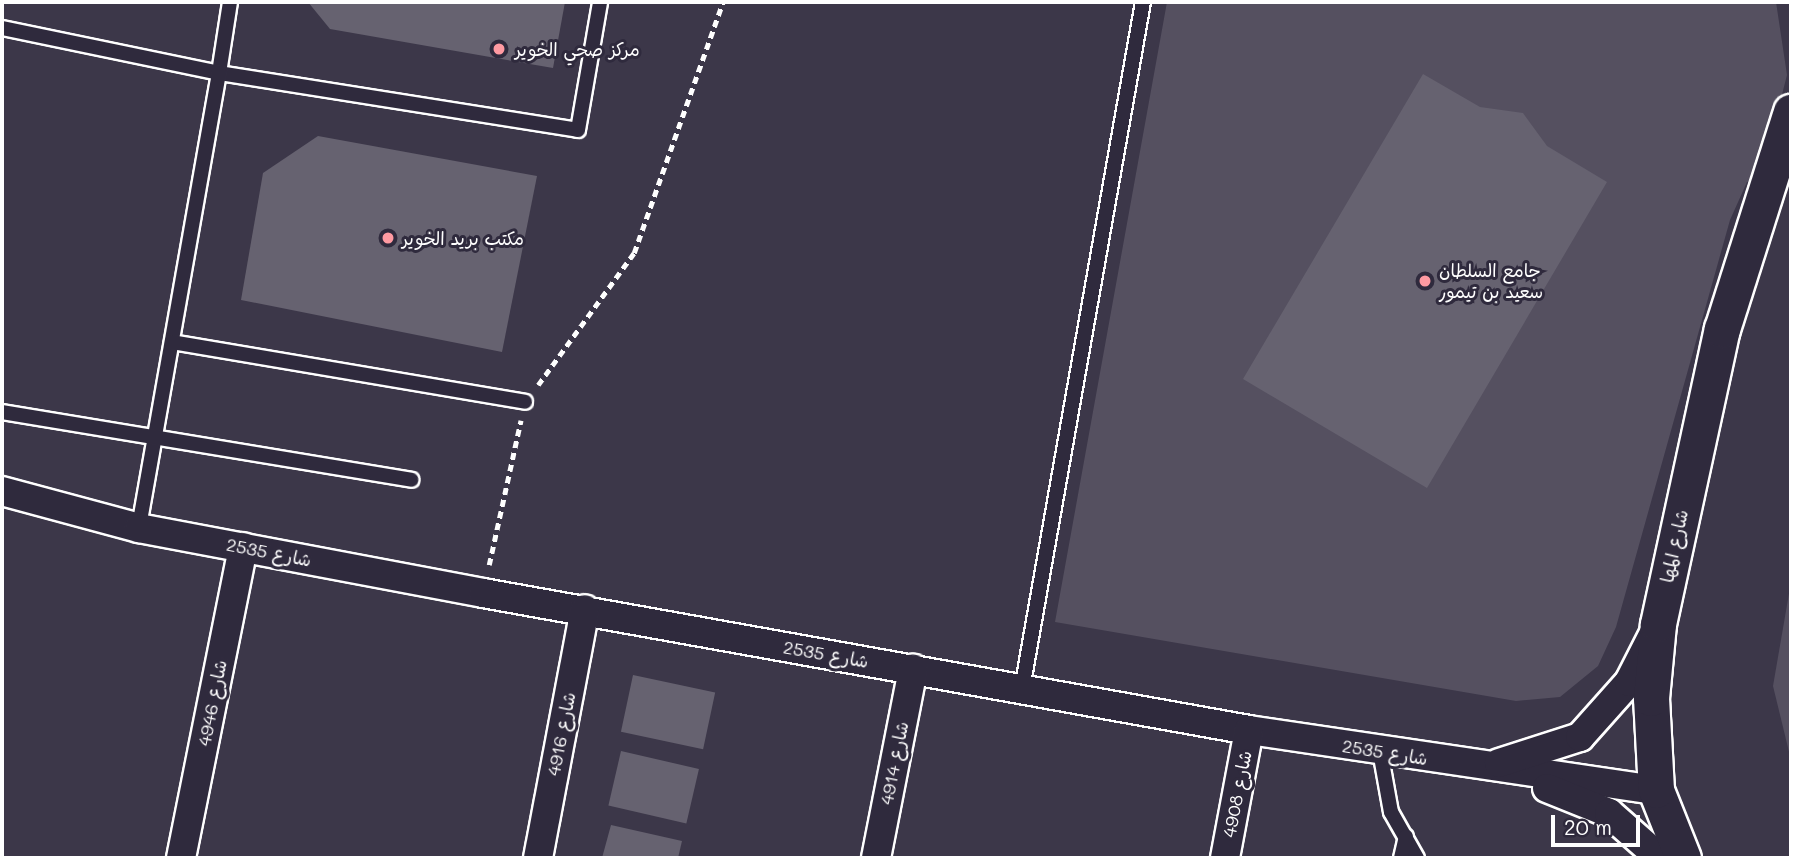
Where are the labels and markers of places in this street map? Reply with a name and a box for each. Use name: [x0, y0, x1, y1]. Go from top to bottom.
place label: مركز صحي الخوير: [515, 38, 640, 60]
marker: مركز صحي الخوير: [489, 39, 509, 59]
place label: مكتب بريد الخوير: [402, 227, 524, 249]
marker: مكتب بريد الخوير: [380, 230, 396, 246]
place label: جامع السلطان سعيد بن تيمور: [1439, 260, 1543, 302]
marker: جامع السلطان سعيد بن تيمور: [1417, 273, 1433, 289]

